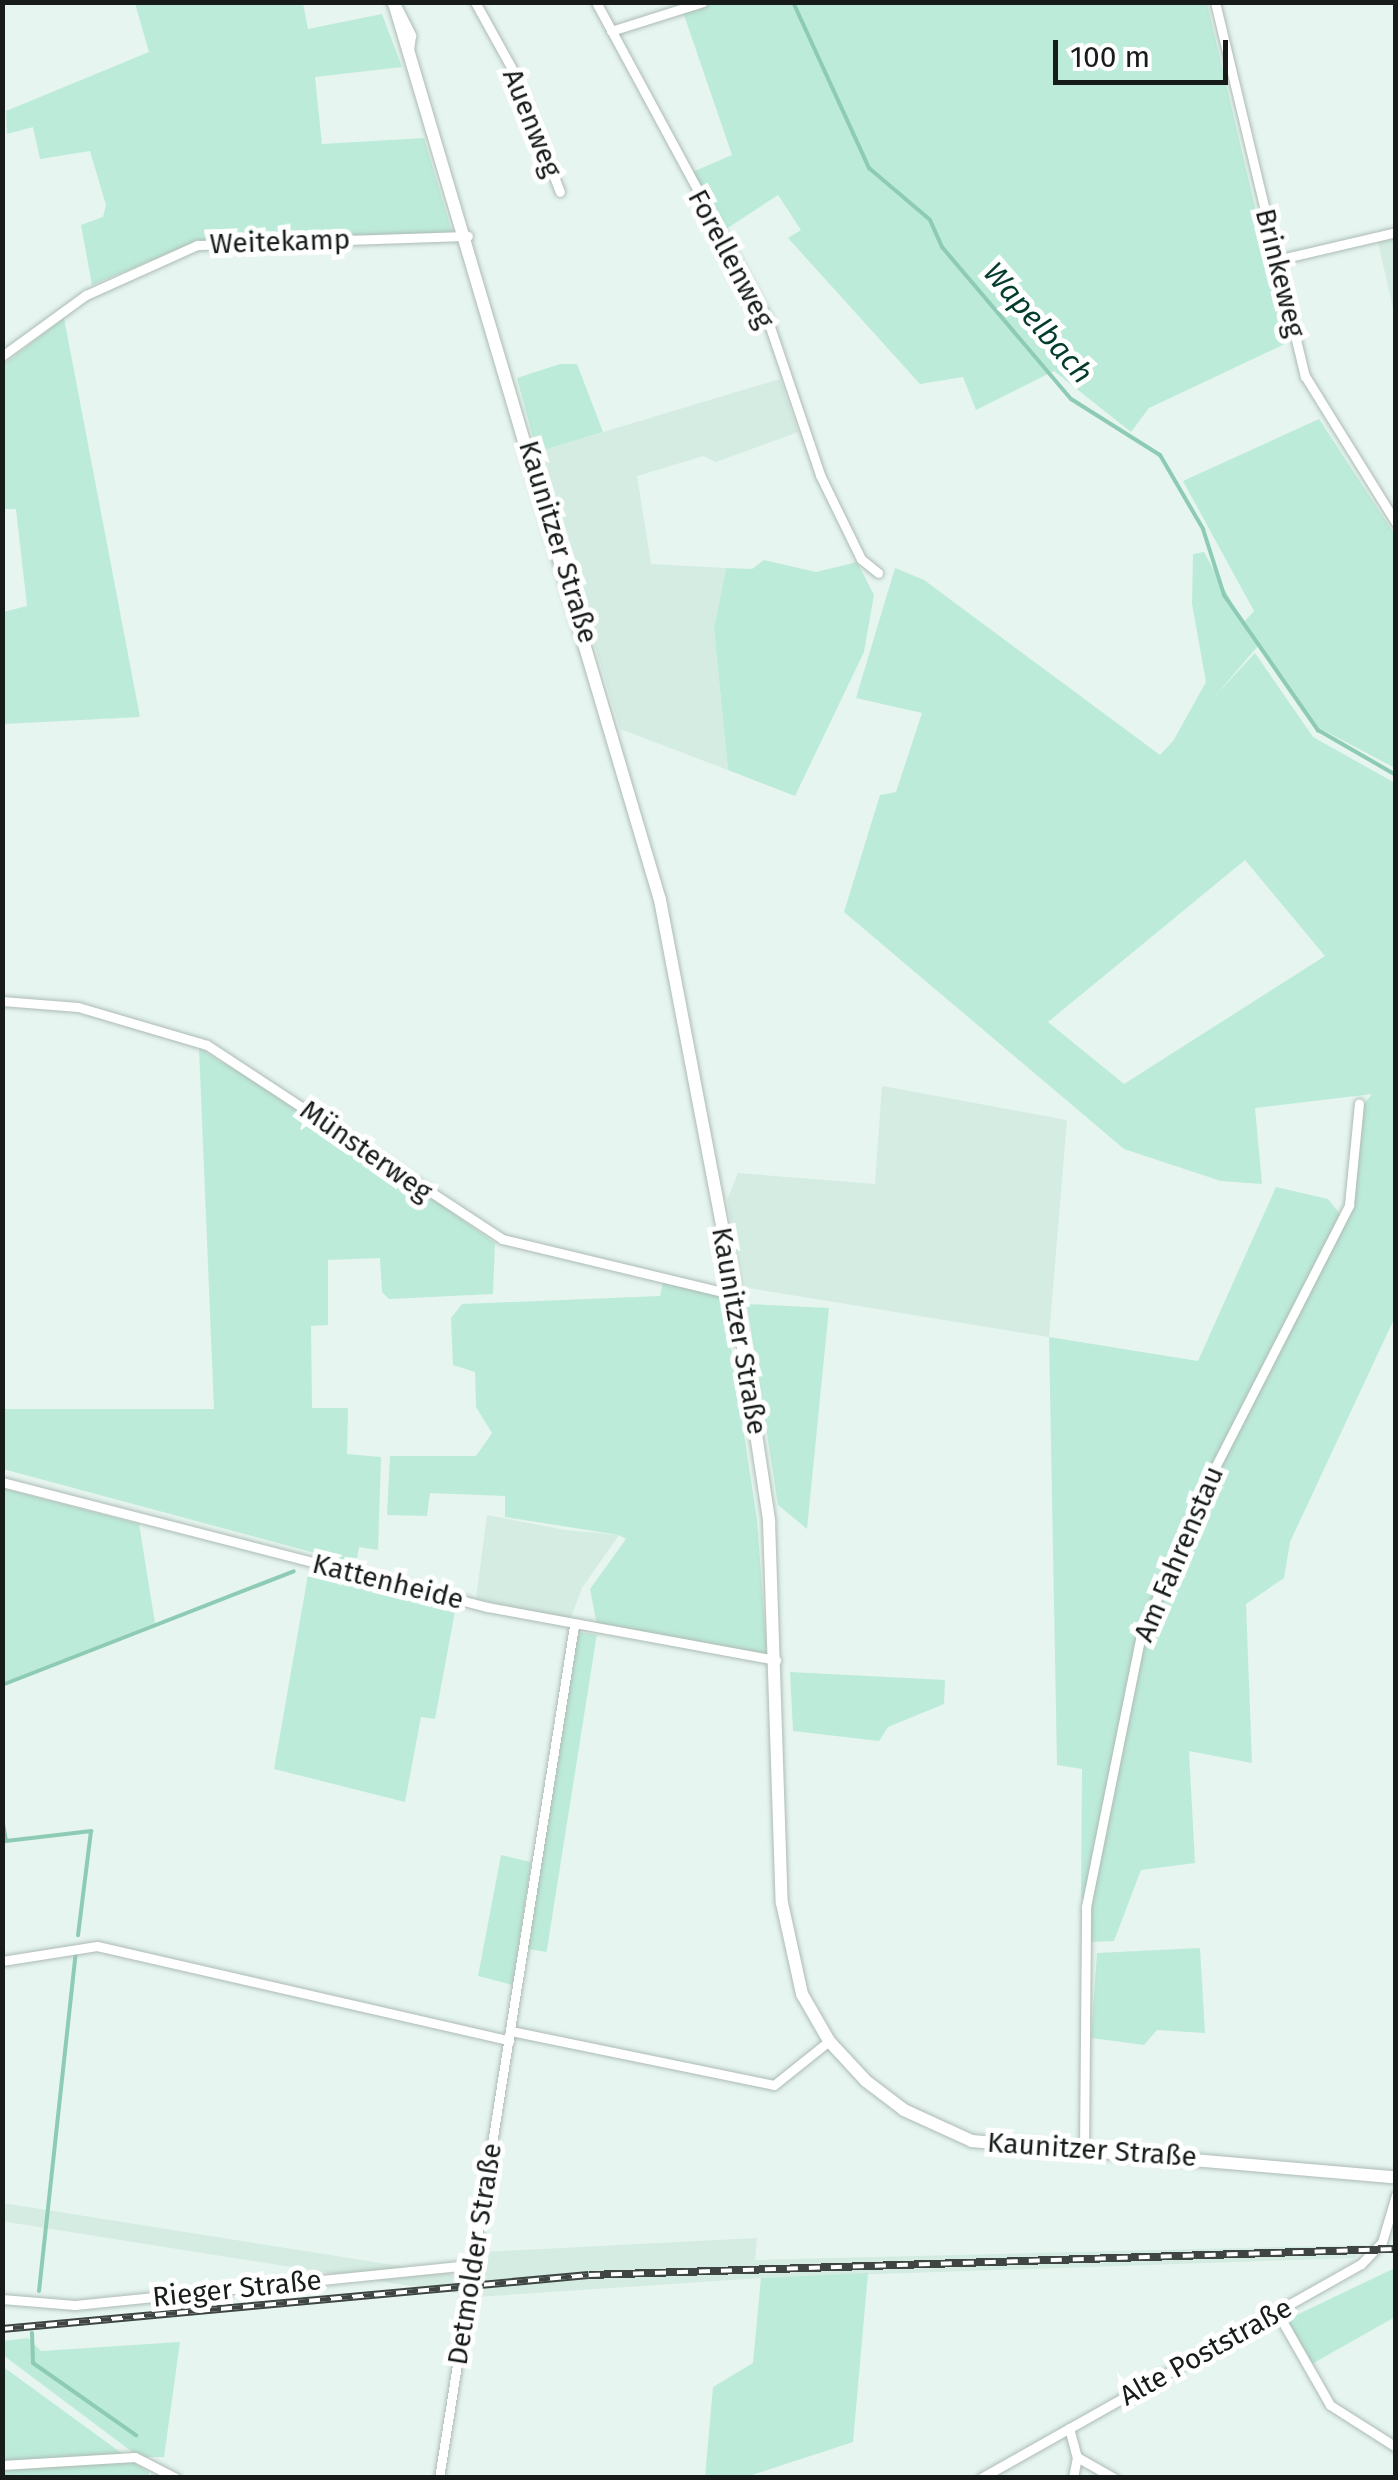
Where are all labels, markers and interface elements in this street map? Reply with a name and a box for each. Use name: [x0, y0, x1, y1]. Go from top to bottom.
scale bar: [1058, 20, 1233, 82]
text: 100 m: [1070, 39, 1150, 75]
street label: Auenweg: [495, 64, 569, 182]
street label: Forellenweg: [680, 184, 782, 334]
street label: Brinkeweg: [1248, 205, 1312, 341]
street label: Weitekamp: [209, 223, 351, 261]
water label: Wapelbach: [976, 255, 1100, 391]
street label: Kaunitzer Straße: [511, 437, 605, 647]
street label: Münsterweg: [294, 1093, 438, 1209]
street label: Kaunitzer Straße: [704, 1225, 774, 1437]
street label: Am Fahrenstau: [1127, 1461, 1231, 1647]
street label: Kattenheide: [309, 1547, 467, 1617]
street label: Kaunitzer Straße: [986, 2126, 1198, 2174]
street label: Detmolder Straße: [441, 2141, 509, 2367]
street label: Rieger Straße: [151, 2263, 323, 2315]
street label: Alte Poststraße: [1114, 2291, 1298, 2413]

